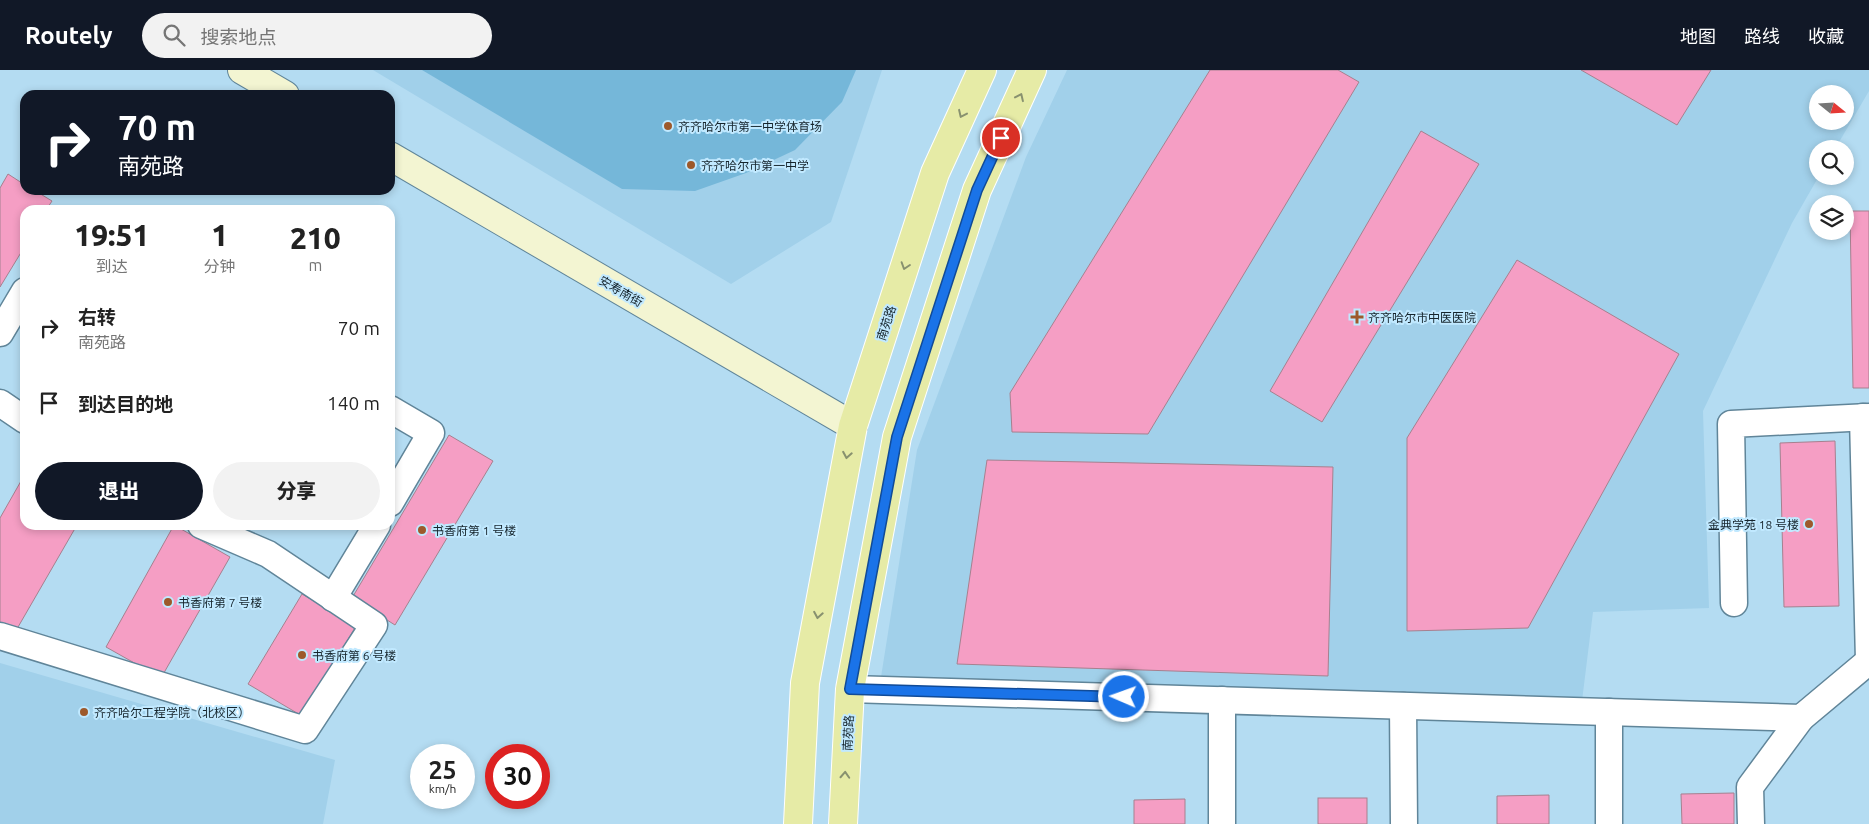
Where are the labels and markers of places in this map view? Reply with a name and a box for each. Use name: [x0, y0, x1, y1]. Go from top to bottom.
pin: [980, 117, 1022, 159]
marker: 齐齐哈尔市第一中学体育场: [662, 120, 674, 132]
place label: 齐齐哈尔市第一中学体育场: [678, 120, 822, 133]
marker: 齐齐哈尔市第一中学: [685, 159, 697, 171]
place label: 齐齐哈尔市第一中学: [701, 159, 809, 172]
marker: 齐齐哈尔市中医医院: [1350, 310, 1364, 324]
place label: 齐齐哈尔市中医医院: [1368, 311, 1476, 324]
place label: 金典学苑 18 号楼: [1708, 518, 1799, 531]
marker: 金典学苑 18 号楼: [1803, 518, 1815, 530]
marker: 书香府第 1 号楼: [416, 524, 428, 536]
place label: 书香府第 1 号楼: [432, 524, 516, 537]
marker: 书香府第 7 号楼: [162, 596, 174, 608]
place label: 书香府第 7 号楼: [178, 596, 262, 609]
marker: 书香府第 6 号楼: [296, 649, 308, 661]
place label: 书香府第 6 号楼: [312, 649, 396, 662]
marker: 齐齐哈尔工程学院（北校区）: [78, 706, 90, 718]
place label: 齐齐哈尔工程学院（北校区）: [94, 706, 250, 719]

